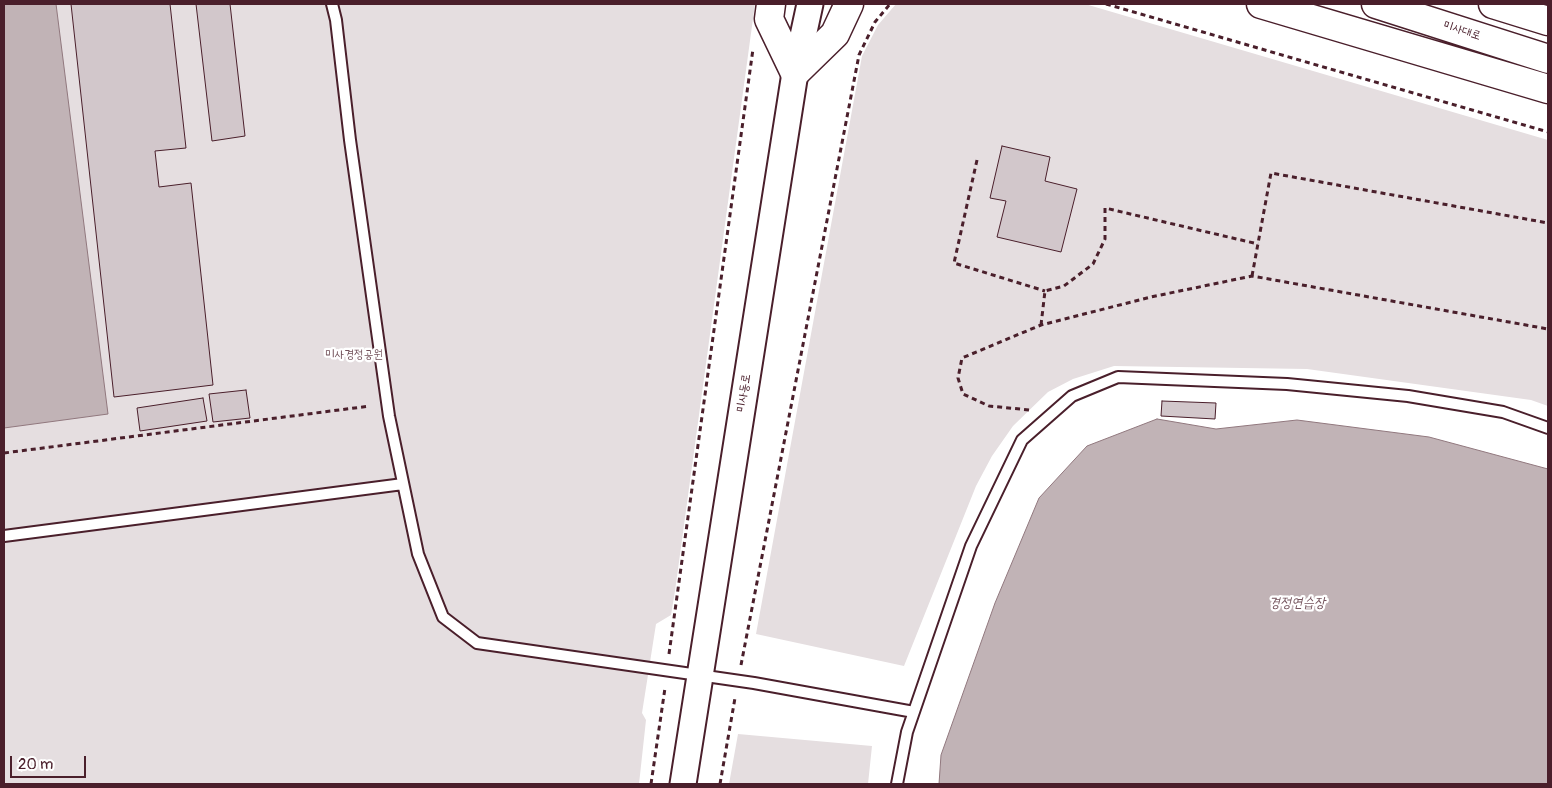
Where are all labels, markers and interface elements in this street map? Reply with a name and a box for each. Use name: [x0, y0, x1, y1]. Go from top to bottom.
street label: 미사대로: [1441, 18, 1483, 44]
park label: 미사경정공원: [325, 348, 383, 362]
street label: 미사동로: [734, 373, 754, 413]
water label: 경정연습장: [1269, 595, 1325, 611]
scale bar: [12, 746, 89, 778]
text: 20 m: [18, 755, 53, 774]

